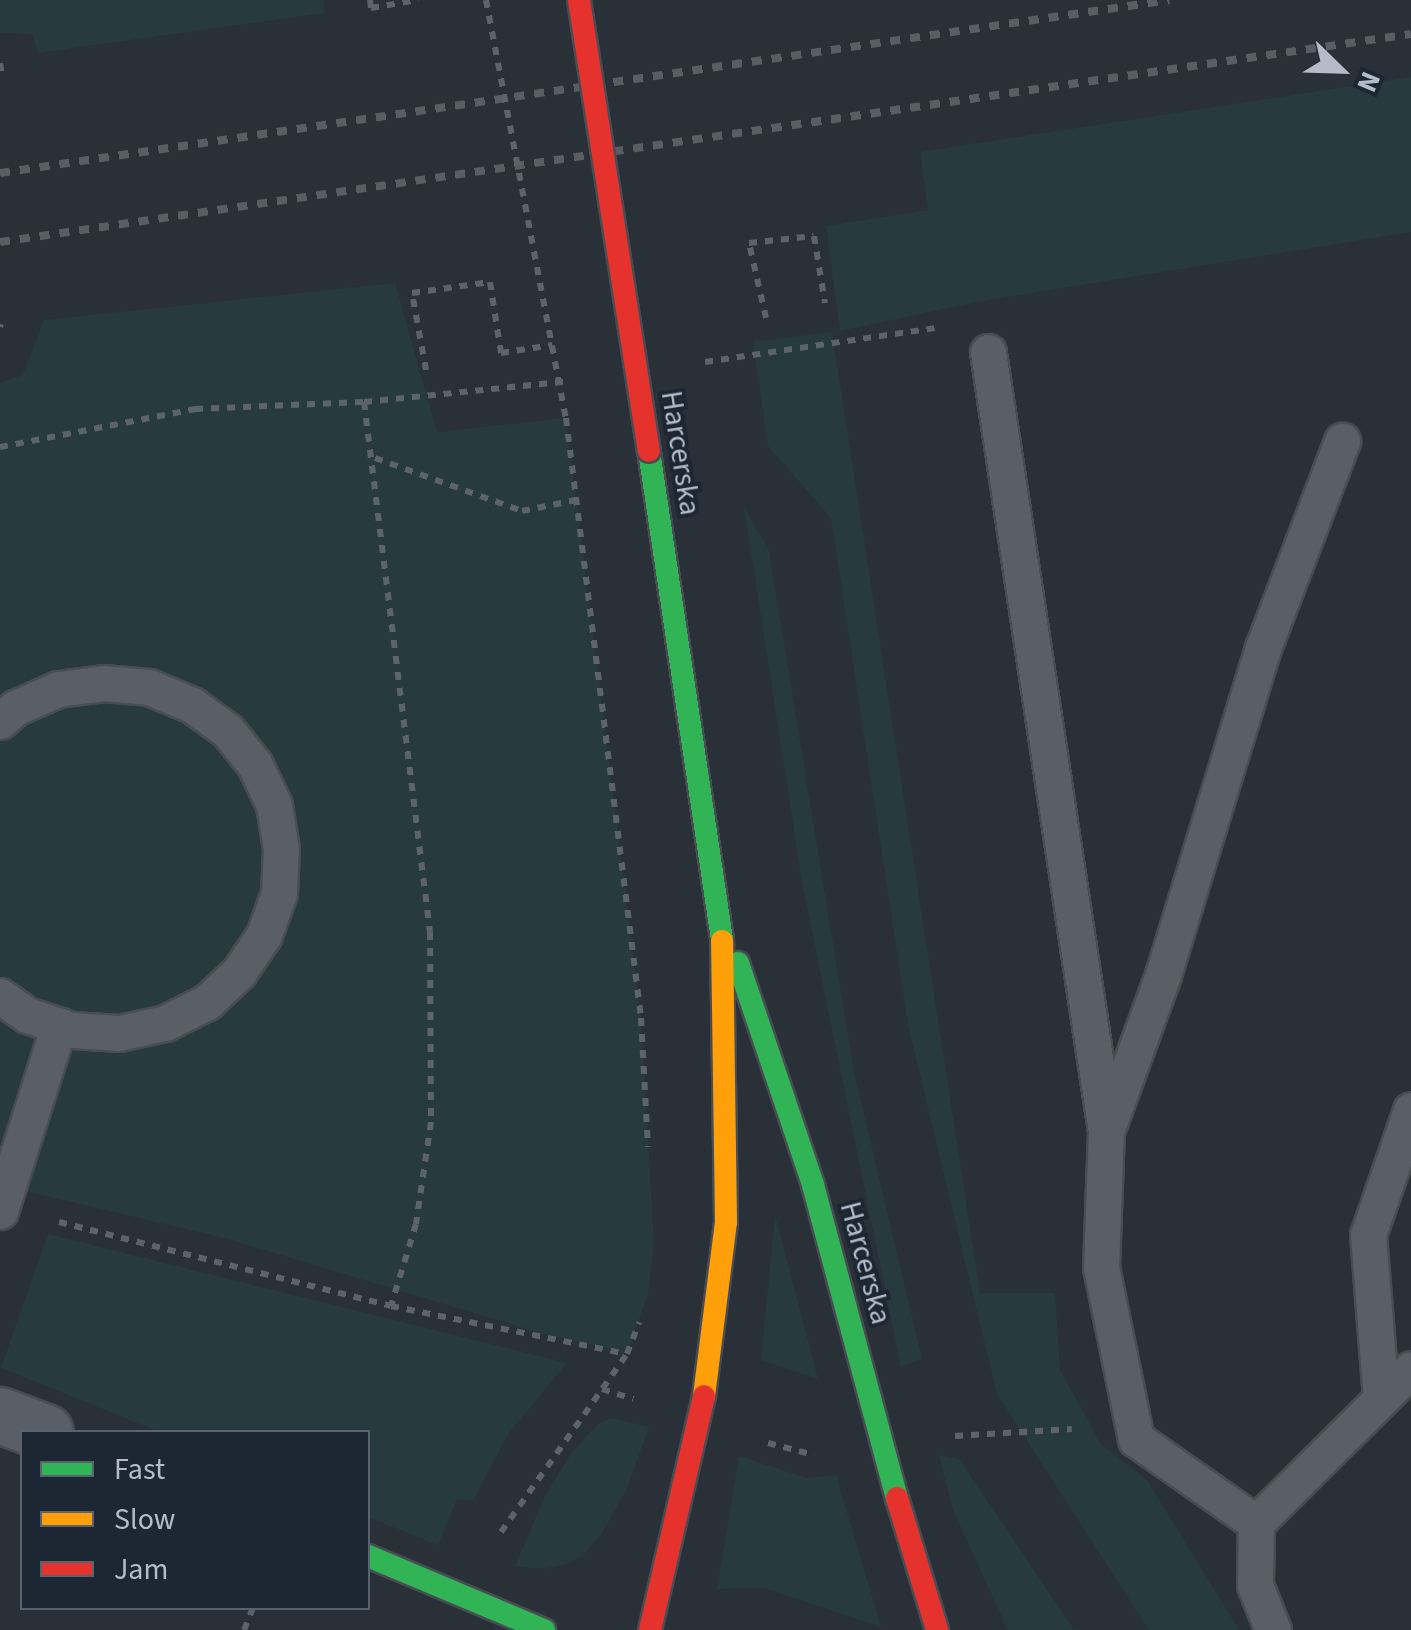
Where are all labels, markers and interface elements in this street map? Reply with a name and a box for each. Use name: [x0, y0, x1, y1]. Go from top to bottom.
north arrow: [1291, 20, 1391, 120]
text: N: [1347, 65, 1391, 98]
street label: Harcerska: [652, 388, 708, 518]
street label: Harcerska: [831, 1198, 899, 1328]
legend: [20, 1430, 370, 1610]
text: Fast: [114, 1448, 165, 1491]
text: Slow: [114, 1498, 175, 1541]
text: Jam: [114, 1548, 168, 1591]

